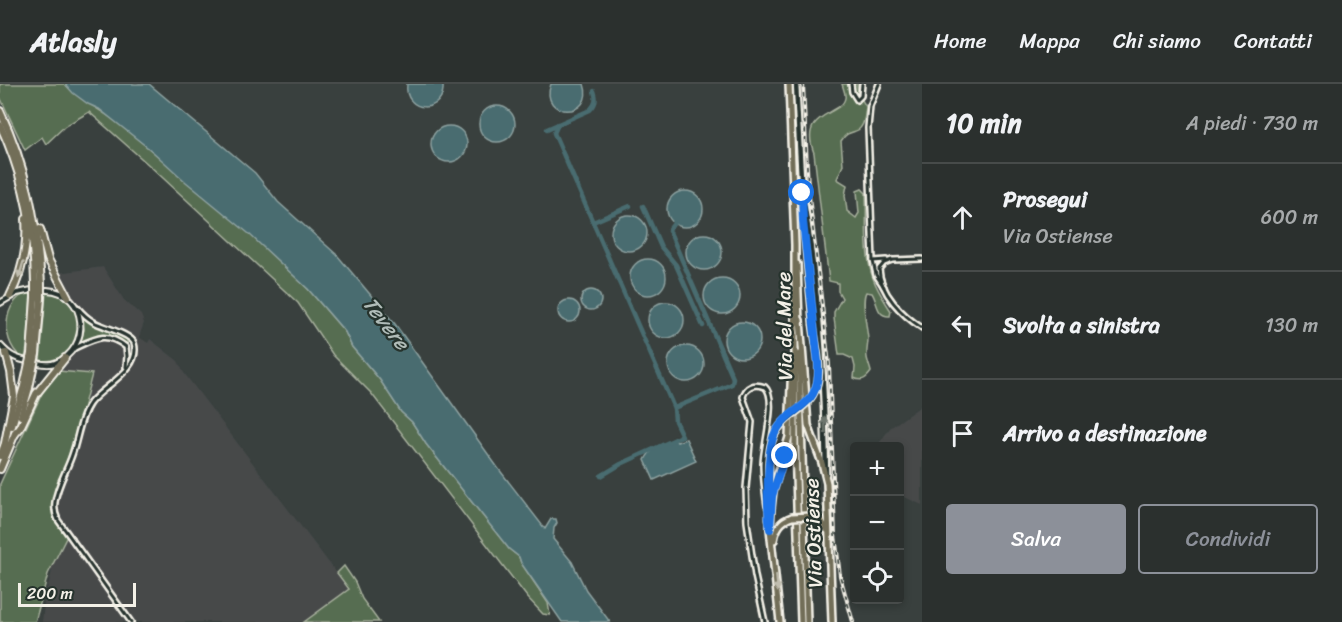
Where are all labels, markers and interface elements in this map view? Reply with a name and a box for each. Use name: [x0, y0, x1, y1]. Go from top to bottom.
text: Atlasly: [30, 17, 117, 66]
text: Home: [934, 22, 986, 60]
text: Mappa: [1019, 22, 1080, 60]
text: Chi siamo: [1113, 22, 1201, 60]
text: Contatti: [1234, 22, 1312, 60]
text: 10 min: [946, 100, 1022, 146]
text: A piedi · 730 m: [1186, 106, 1318, 141]
route start: [788, 179, 814, 205]
text: Prosegui: [1003, 180, 1087, 219]
text: 600 m: [1261, 200, 1318, 235]
icon: ahead: [946, 201, 979, 234]
text: Via Ostiense: [1003, 219, 1113, 254]
one-way arrow: [16, 261, 25, 279]
street label: Via del Mare: [766, 271, 803, 381]
water label: Tevere: [353, 288, 421, 360]
text: Svolta a sinistra: [1003, 306, 1160, 345]
text: 130 m: [1265, 308, 1318, 343]
icon: left: [946, 309, 979, 342]
text: Arrivo a destinazione: [1003, 414, 1207, 453]
one-way arrow: [820, 415, 830, 434]
icon: arrive: [946, 417, 979, 450]
route end: [771, 442, 797, 468]
map controls: [850, 442, 904, 604]
button: +: [850, 442, 904, 496]
street label: Via Ostiense: [794, 478, 833, 588]
button: −: [850, 496, 904, 550]
button: Salva: [946, 504, 1126, 574]
button: Condividi: [1138, 504, 1318, 574]
button: locate: [850, 550, 904, 604]
one-way arrow: [772, 574, 782, 593]
text: 200 m: [27, 579, 73, 608]
scale bar: [18, 580, 136, 608]

